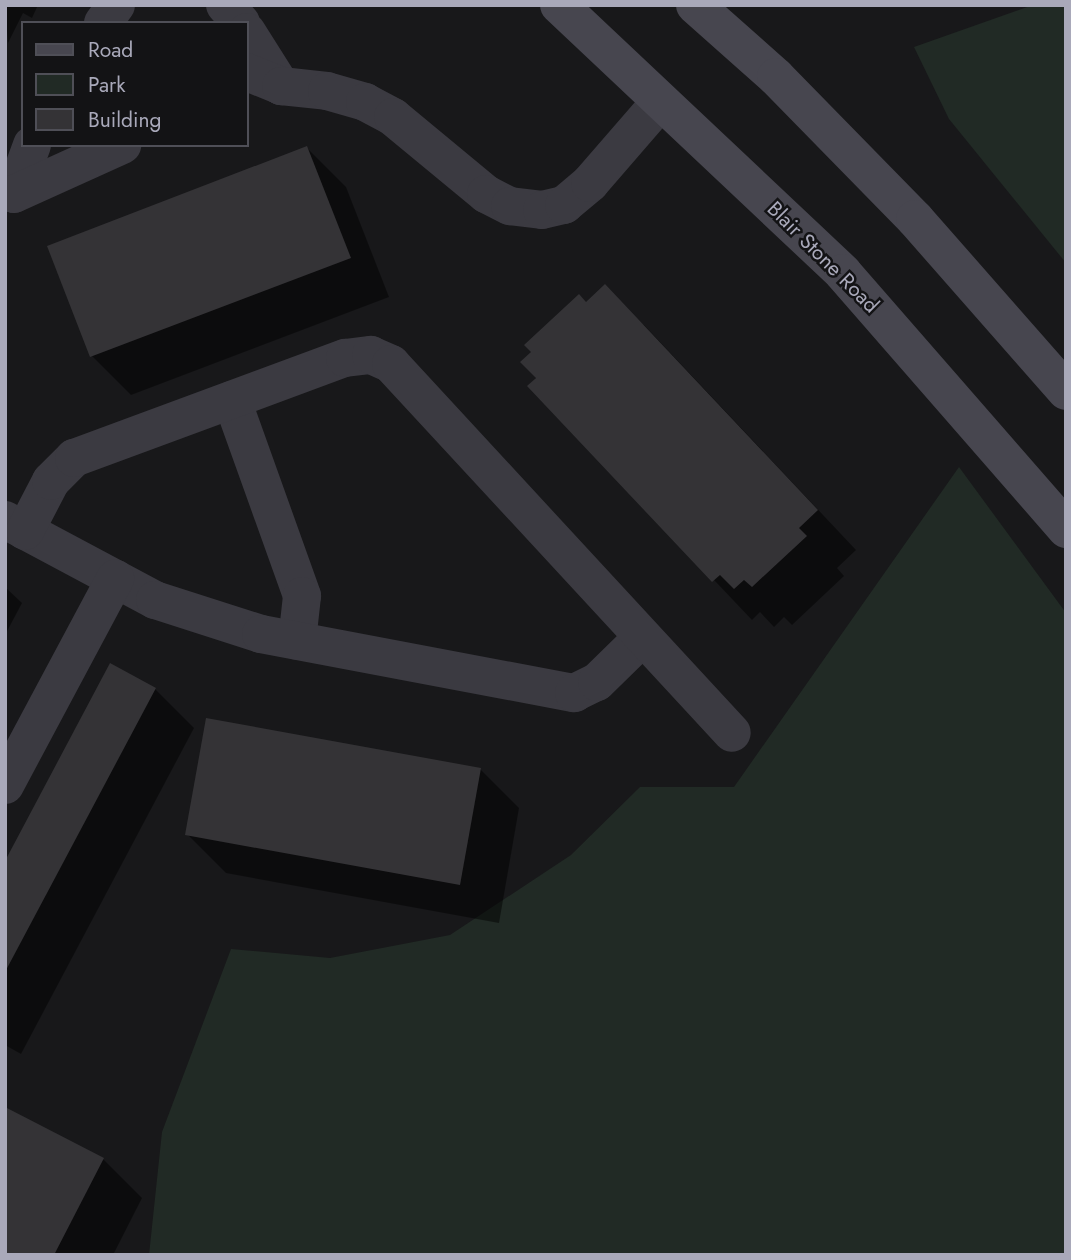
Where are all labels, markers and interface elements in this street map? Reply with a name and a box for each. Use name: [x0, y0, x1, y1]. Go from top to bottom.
legend: [21, 21, 248, 147]
text: Road: [88, 35, 133, 65]
text: Park: [88, 70, 125, 100]
text: Building: [88, 105, 161, 135]
street label: Blair Stone Road: [762, 196, 884, 318]

